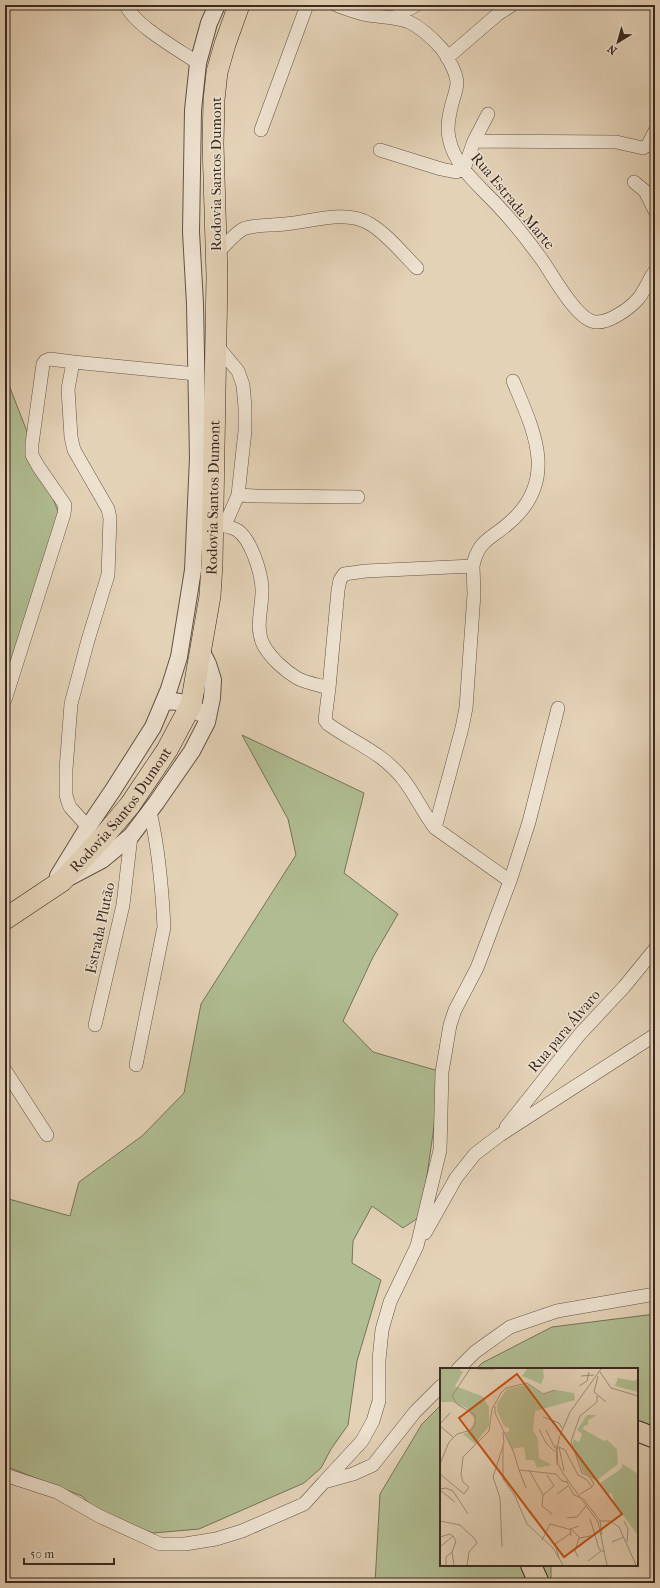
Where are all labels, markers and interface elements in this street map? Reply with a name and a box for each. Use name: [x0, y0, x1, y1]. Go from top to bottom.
north arrow: [598, 22, 638, 62]
text: N: [605, 41, 620, 57]
street label: Rodovia Santos Dumont: [207, 96, 225, 251]
street label: Rua Estrada Marte: [467, 149, 559, 254]
street label: Rodovia Santos Dumont: [202, 419, 224, 575]
street label: Rodovia Santos Dumont: [66, 743, 176, 876]
street label: Estrada Plutão: [82, 880, 119, 975]
street label: Rua para Álvaro: [524, 986, 604, 1076]
inset map: [440, 1368, 638, 1566]
scale bar: [24, 1540, 114, 1566]
text: 50 m: [30, 1547, 54, 1561]

